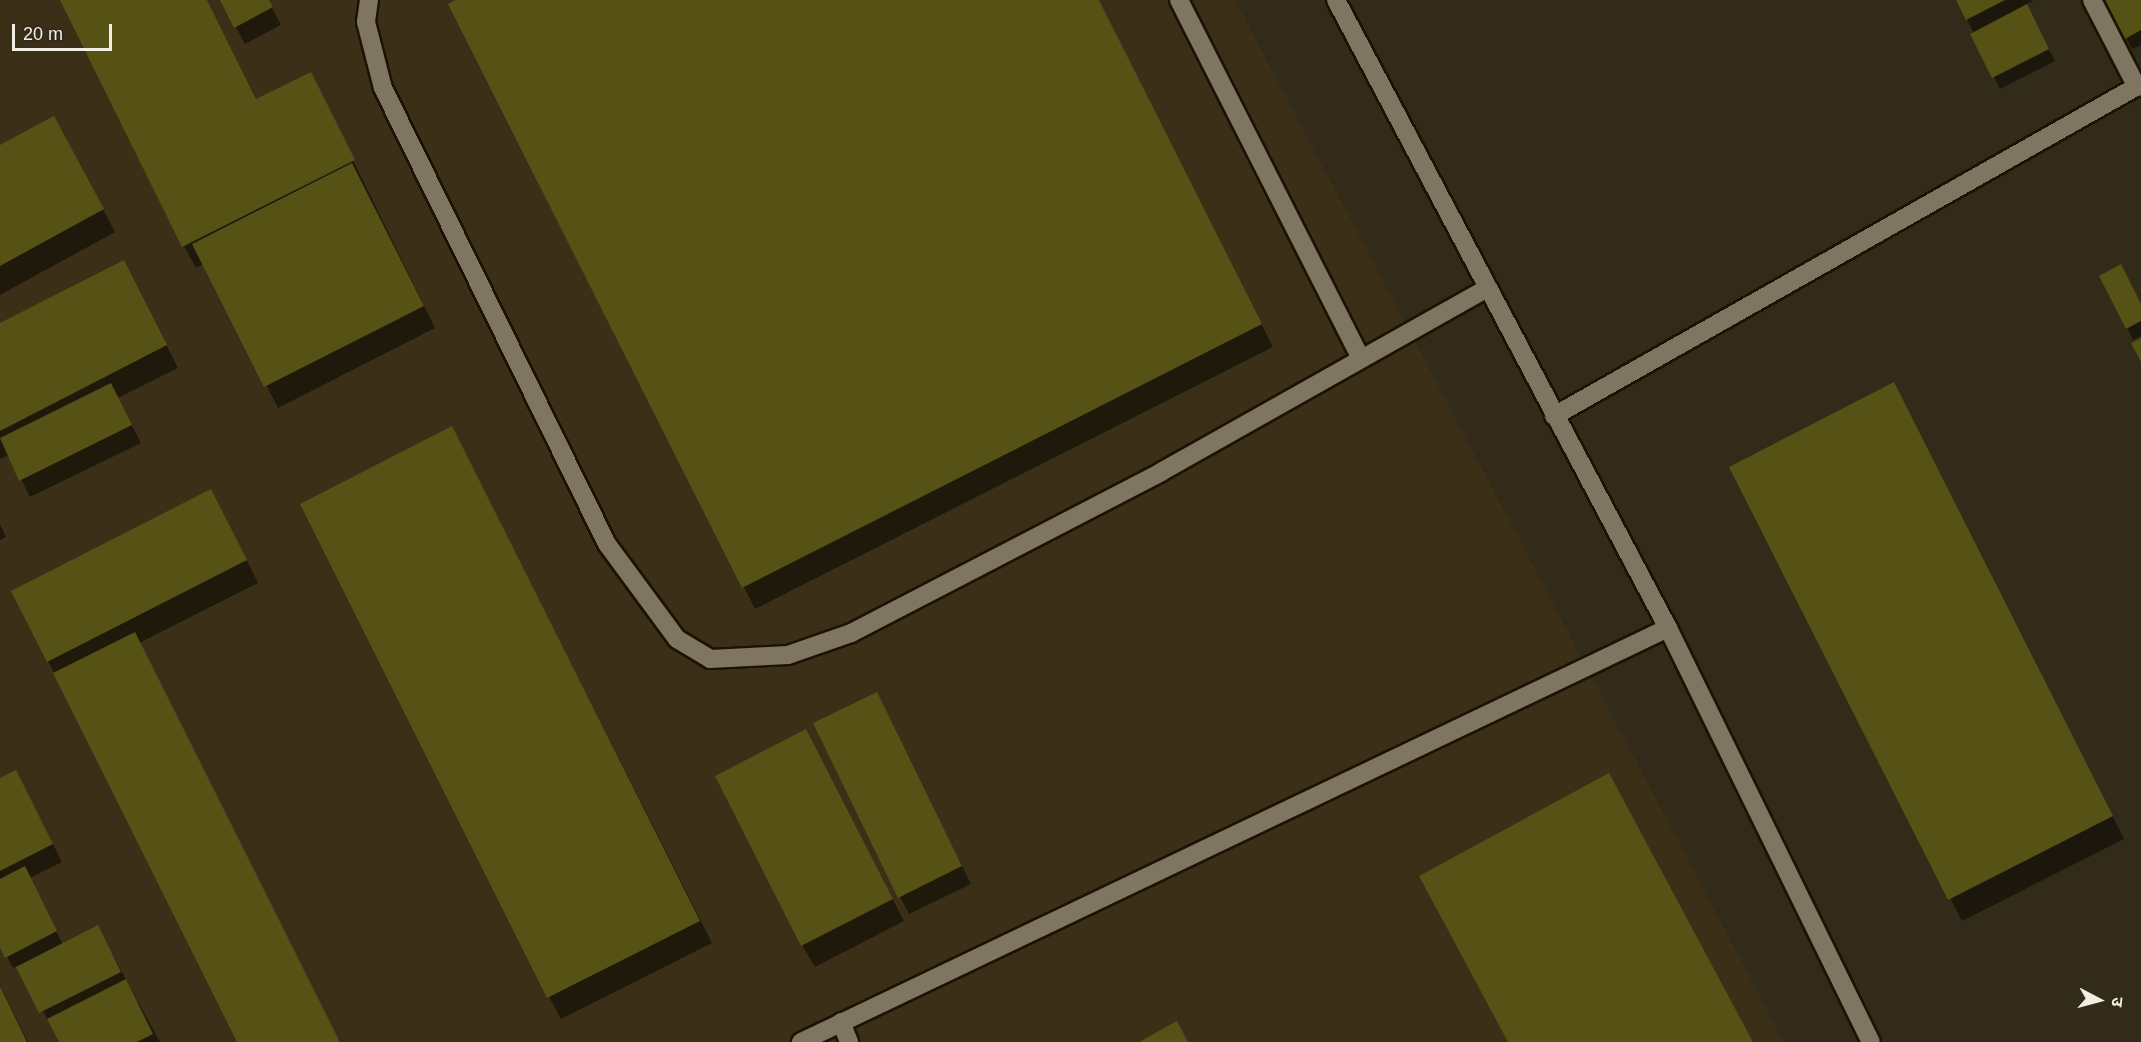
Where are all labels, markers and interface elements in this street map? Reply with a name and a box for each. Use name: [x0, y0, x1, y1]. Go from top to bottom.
scale bar: [15, 12, 116, 50]
text: 20 m: [23, 24, 63, 44]
north arrow: [2069, 970, 2129, 1030]
text: उ: [2108, 996, 2126, 1007]

